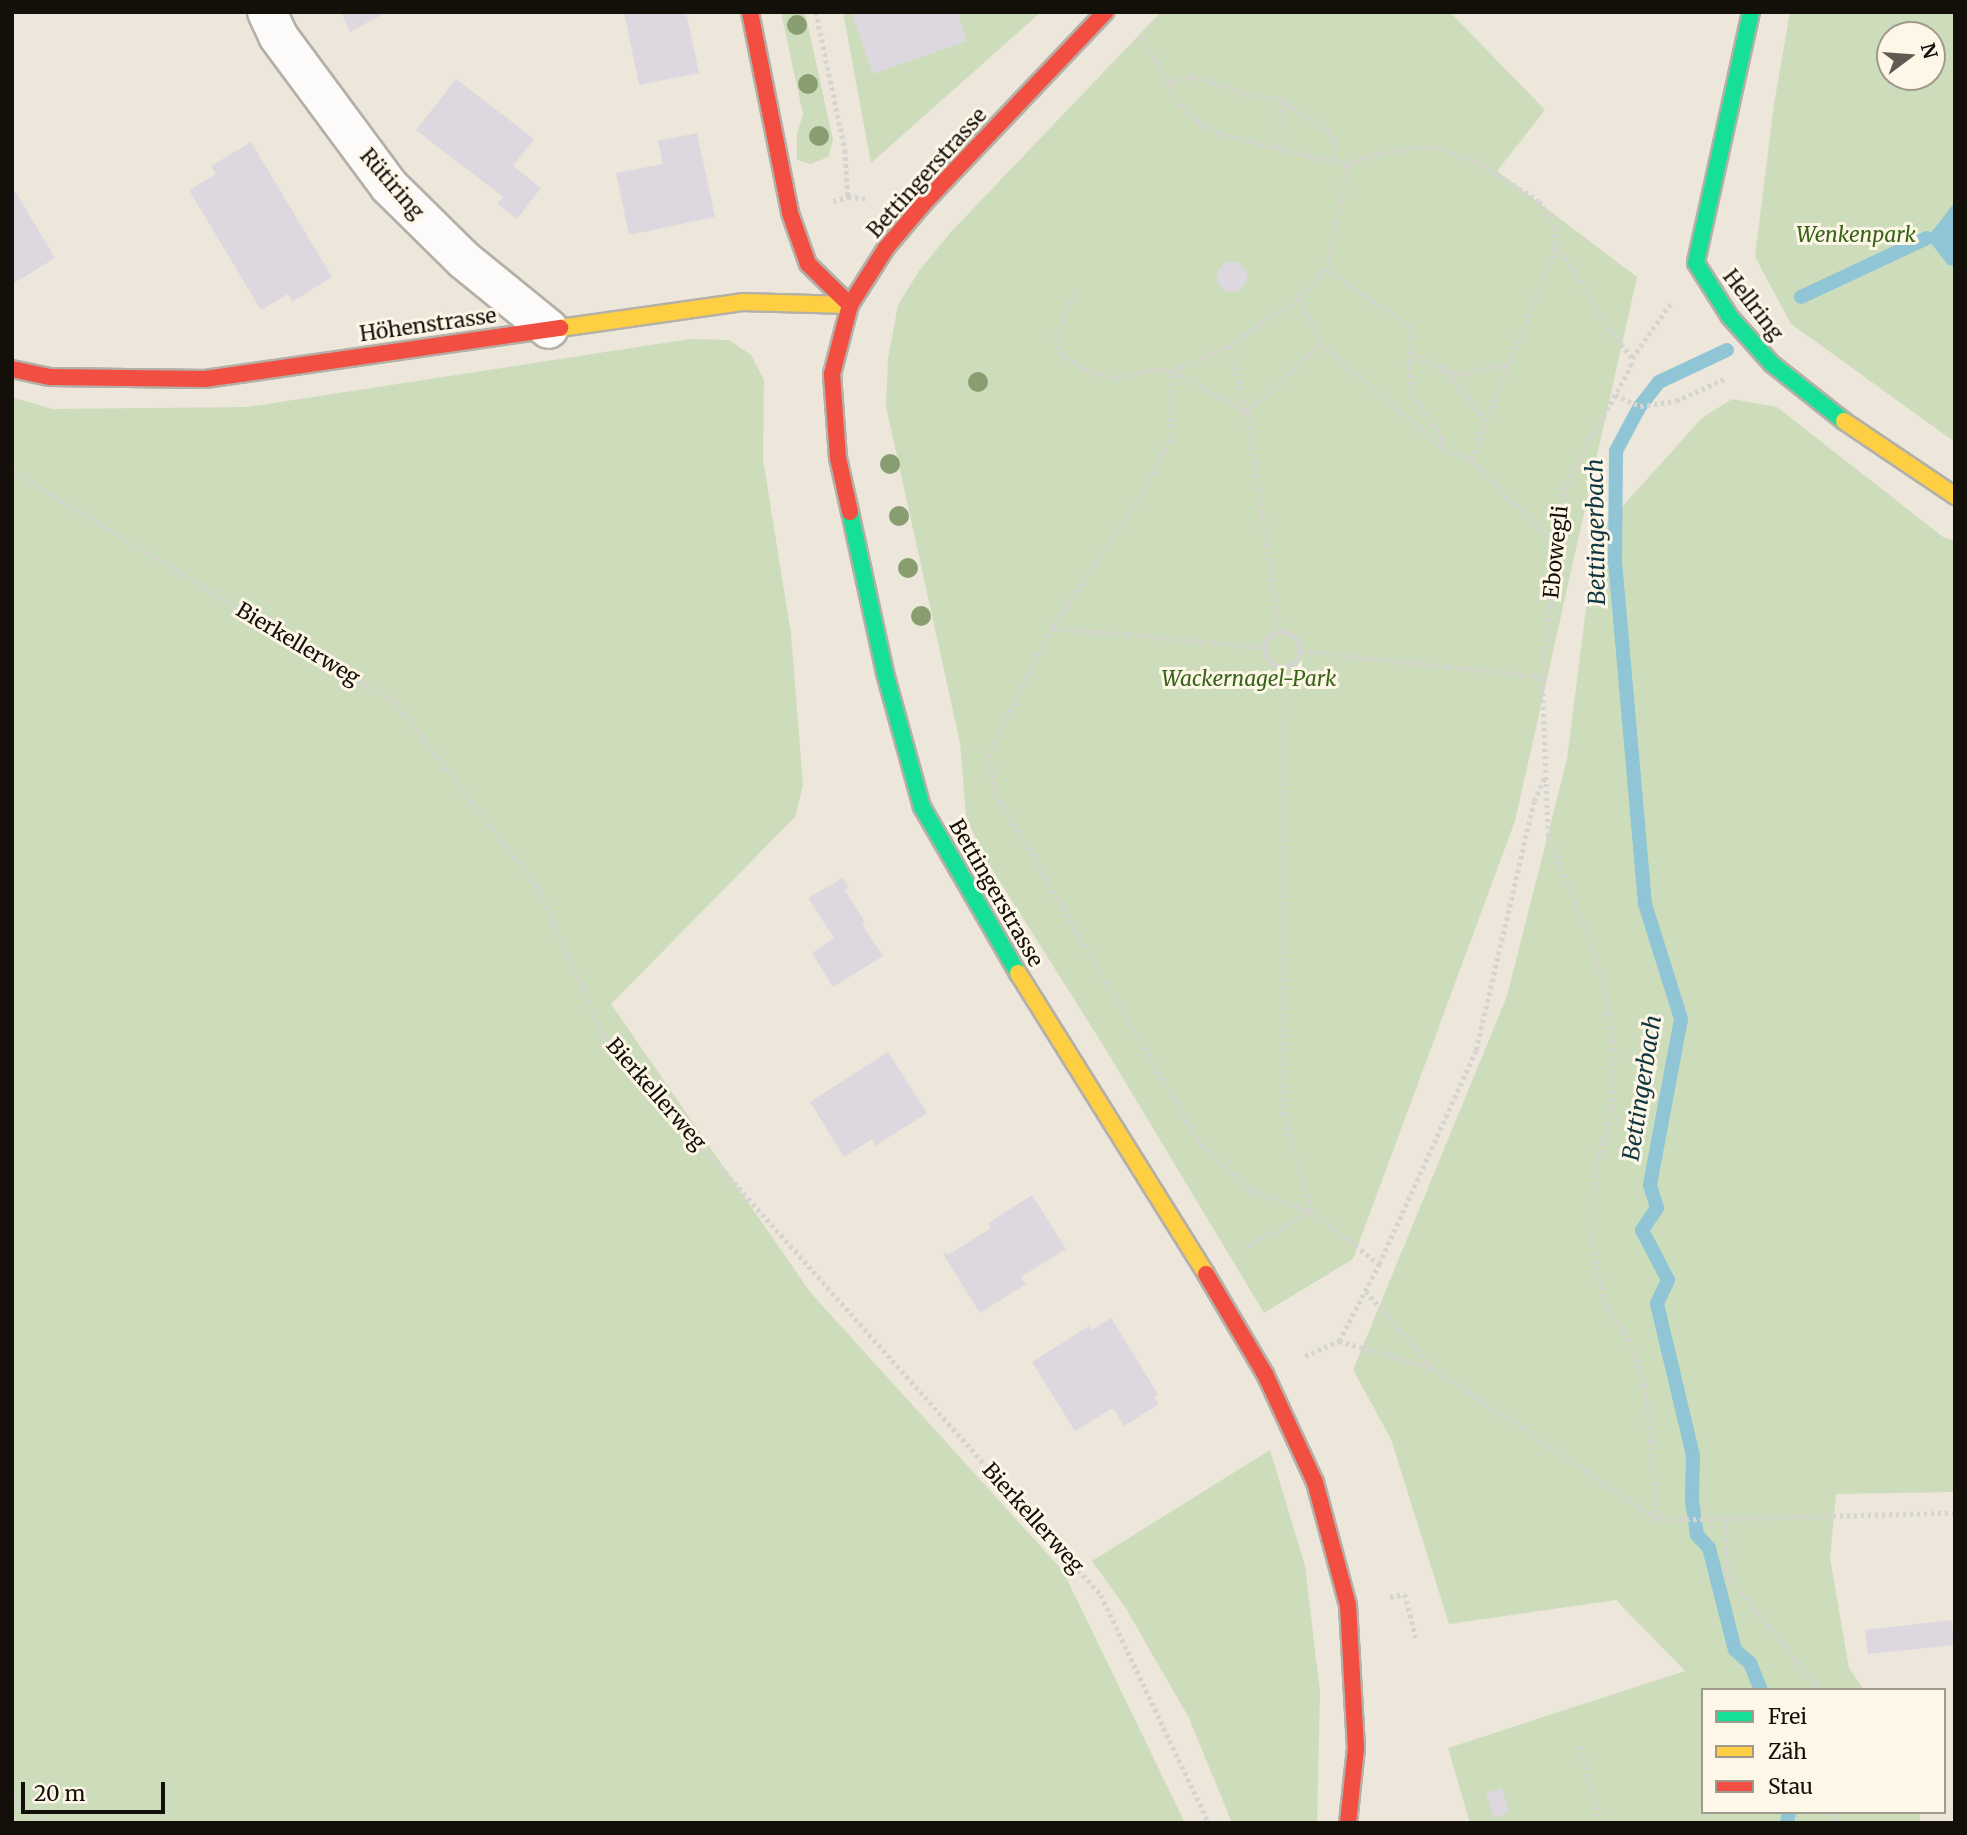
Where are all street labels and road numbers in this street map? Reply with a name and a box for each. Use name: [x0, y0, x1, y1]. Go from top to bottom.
street label: Bettingerstrasse: [862, 103, 992, 243]
street label: Rütiring: [355, 144, 429, 224]
street label: Hellring: [1717, 264, 1789, 346]
street label: Höhenstrasse: [358, 303, 498, 347]
street label: Ebowegli: [1539, 504, 1573, 600]
street label: Bierkellerweg: [232, 597, 364, 691]
street label: Bettingerstrasse: [944, 815, 1048, 971]
street label: Bierkellerweg: [601, 1033, 711, 1155]
street label: Bierkellerweg: [977, 1458, 1089, 1578]

